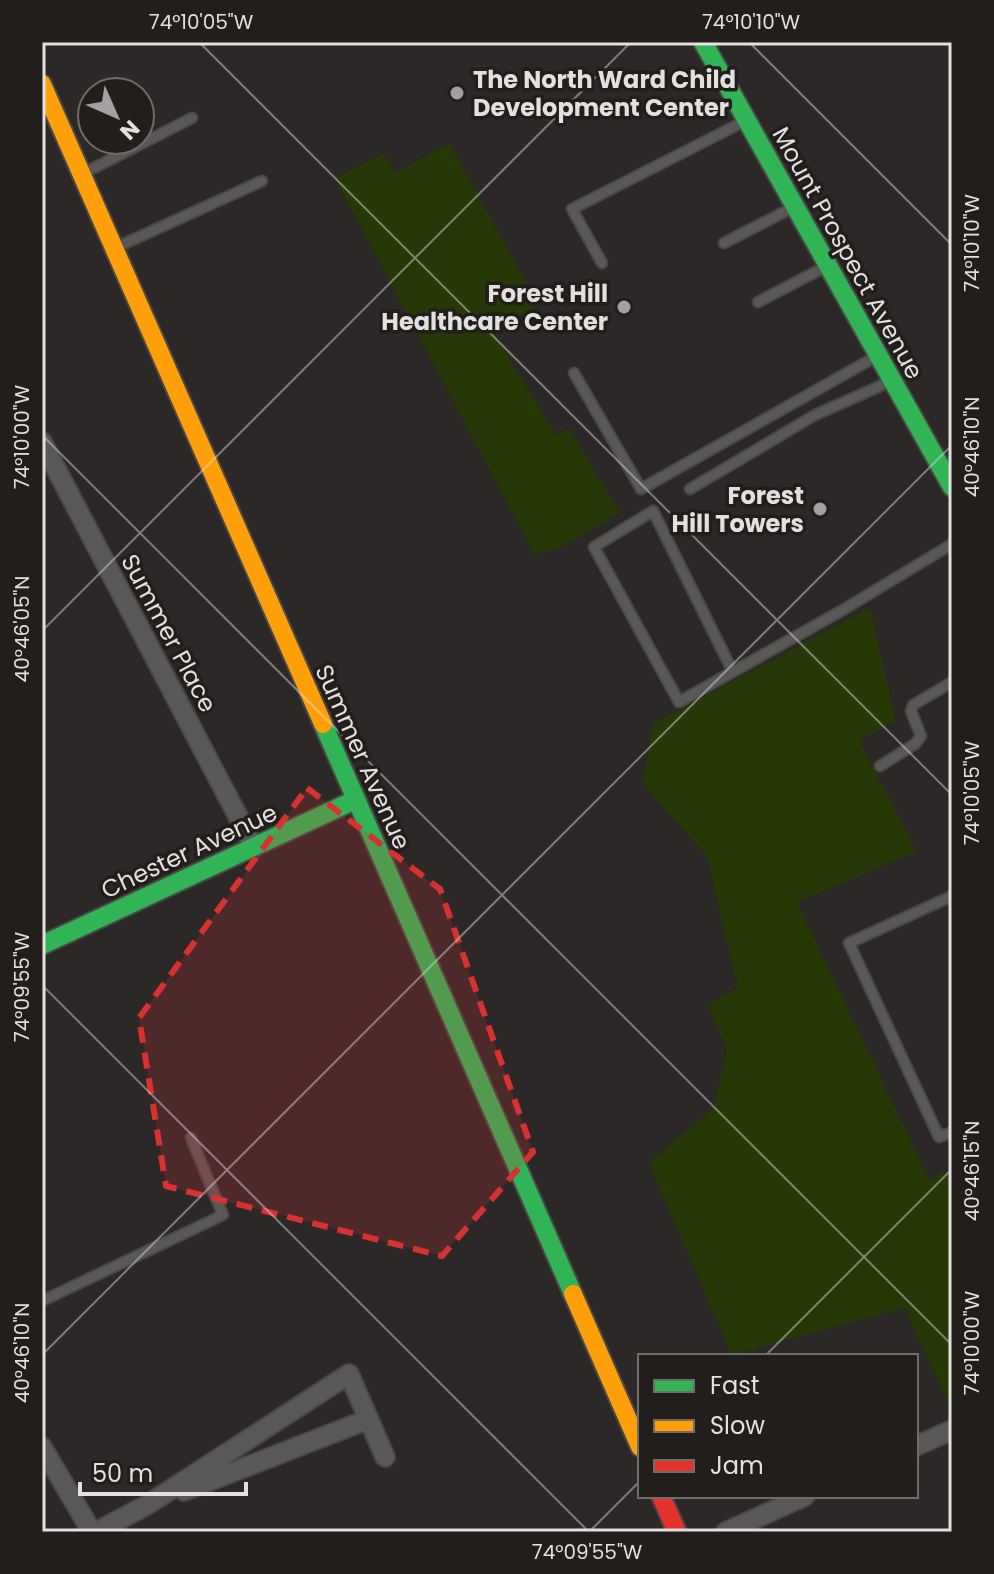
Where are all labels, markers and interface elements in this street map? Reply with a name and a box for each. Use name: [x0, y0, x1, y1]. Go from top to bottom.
text: 74°10'05"W: [149, 8, 254, 36]
text: 74°10'10"W: [702, 8, 801, 36]
place label: The North Ward Child Development Center: [473, 63, 736, 124]
north arrow: [76, 76, 156, 156]
marker: The North Ward Child Development Center: [448, 84, 466, 102]
text: N: [113, 113, 147, 147]
street label: Mount Prospect Avenue: [765, 121, 931, 385]
text: 74°10'10"W: [958, 193, 986, 292]
place label: Forest Hill Healthcare Center: [381, 277, 608, 338]
marker: Forest Hill Healthcare Center: [615, 298, 633, 316]
text: 74°10'00"W: [8, 384, 36, 489]
text: 40°46'10"N: [958, 397, 986, 497]
place label: Forest Hill Towers: [671, 479, 804, 540]
marker: Forest Hill Towers: [811, 500, 829, 518]
street label: Summer Place: [113, 548, 225, 718]
text: 40°46'05"N: [8, 576, 36, 682]
street label: Summer Avenue: [307, 659, 419, 855]
text: 74°10'05"W: [958, 740, 986, 845]
street label: Chester Avenue: [96, 796, 282, 906]
text: 74°09'55"W: [8, 931, 36, 1042]
text: 40°46'15"N: [958, 1121, 986, 1221]
text: 74°10'00"W: [958, 1290, 986, 1395]
text: 40°46'10"N: [8, 1303, 36, 1403]
legend: [638, 1354, 918, 1498]
text: Fast: [710, 1369, 760, 1402]
text: Slow: [710, 1409, 765, 1442]
scale bar: [80, 1446, 246, 1496]
text: Jam: [710, 1449, 764, 1482]
text: 50 m: [92, 1457, 153, 1490]
text: 74°09'55"W: [532, 1538, 643, 1566]

